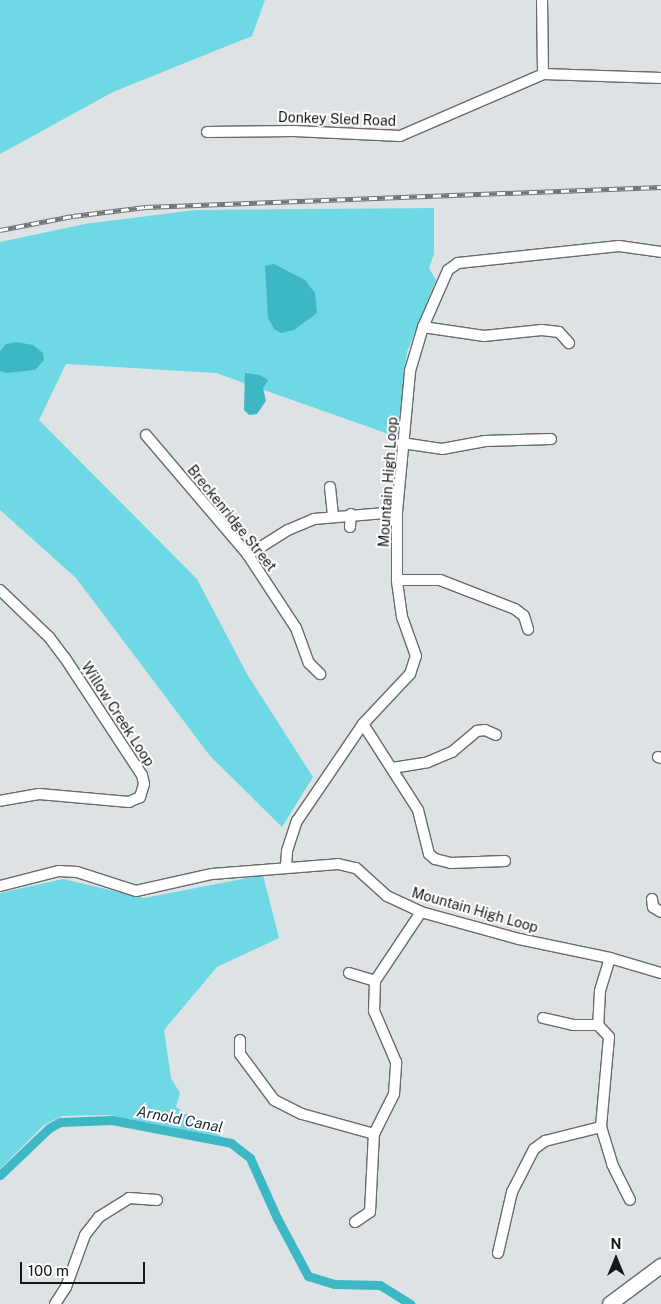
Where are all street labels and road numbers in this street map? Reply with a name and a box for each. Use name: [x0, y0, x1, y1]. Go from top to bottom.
street label: Donkey Sled Road: [278, 109, 396, 129]
street label: Mountain High Loop: [375, 416, 401, 548]
street label: Breckenridge Street: [184, 462, 280, 574]
street label: Willow Creek Loop: [78, 659, 158, 769]
street label: Mountain High Loop: [410, 884, 540, 936]

